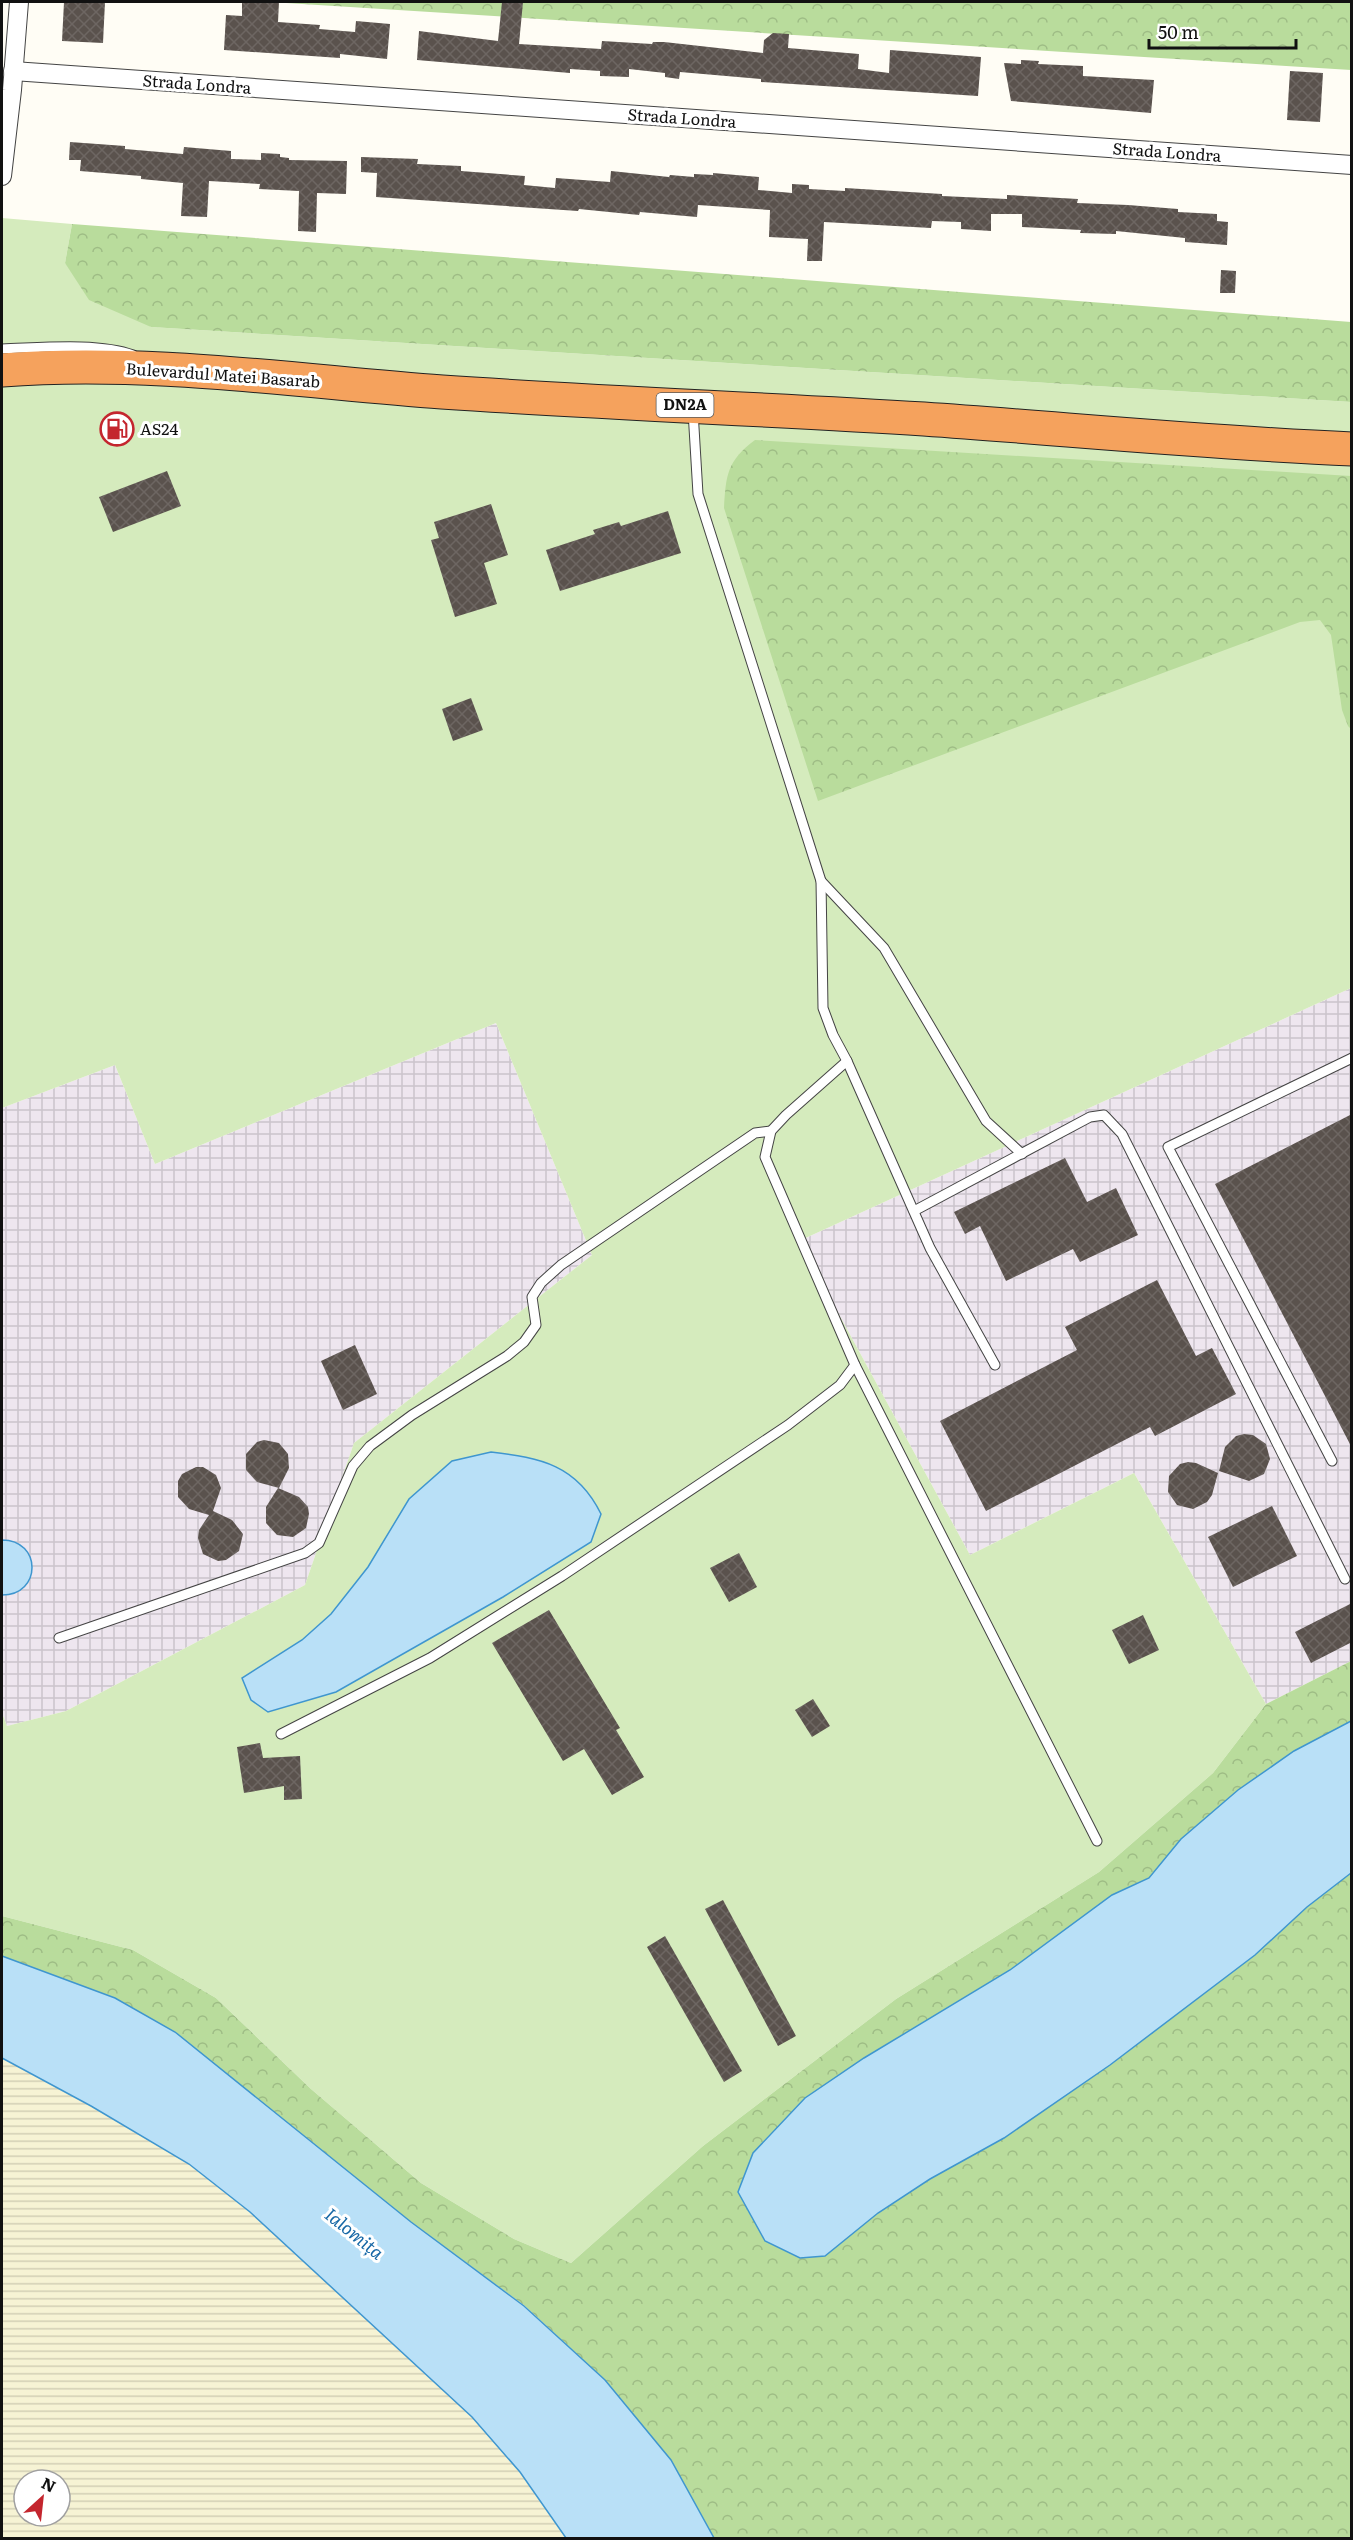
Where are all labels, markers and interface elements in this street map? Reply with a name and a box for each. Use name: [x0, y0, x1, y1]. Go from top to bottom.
scale bar: [1149, 12, 1296, 50]
text: 50 m: [1158, 18, 1199, 45]
street label: Strada Londra: [142, 67, 253, 99]
street label: Strada Londra: [627, 101, 738, 133]
street label: Strada Londra: [1112, 135, 1223, 167]
street label: Bulevardul Matei Basarab: [125, 355, 321, 393]
road number: DN2A: [656, 393, 714, 417]
fuel station icon: AS24: [99, 411, 135, 447]
place label: AS24: [140, 416, 178, 440]
water label: Ialomița: [320, 2201, 391, 2266]
north arrow: [12, 2468, 72, 2528]
text: N: [38, 2470, 61, 2497]

